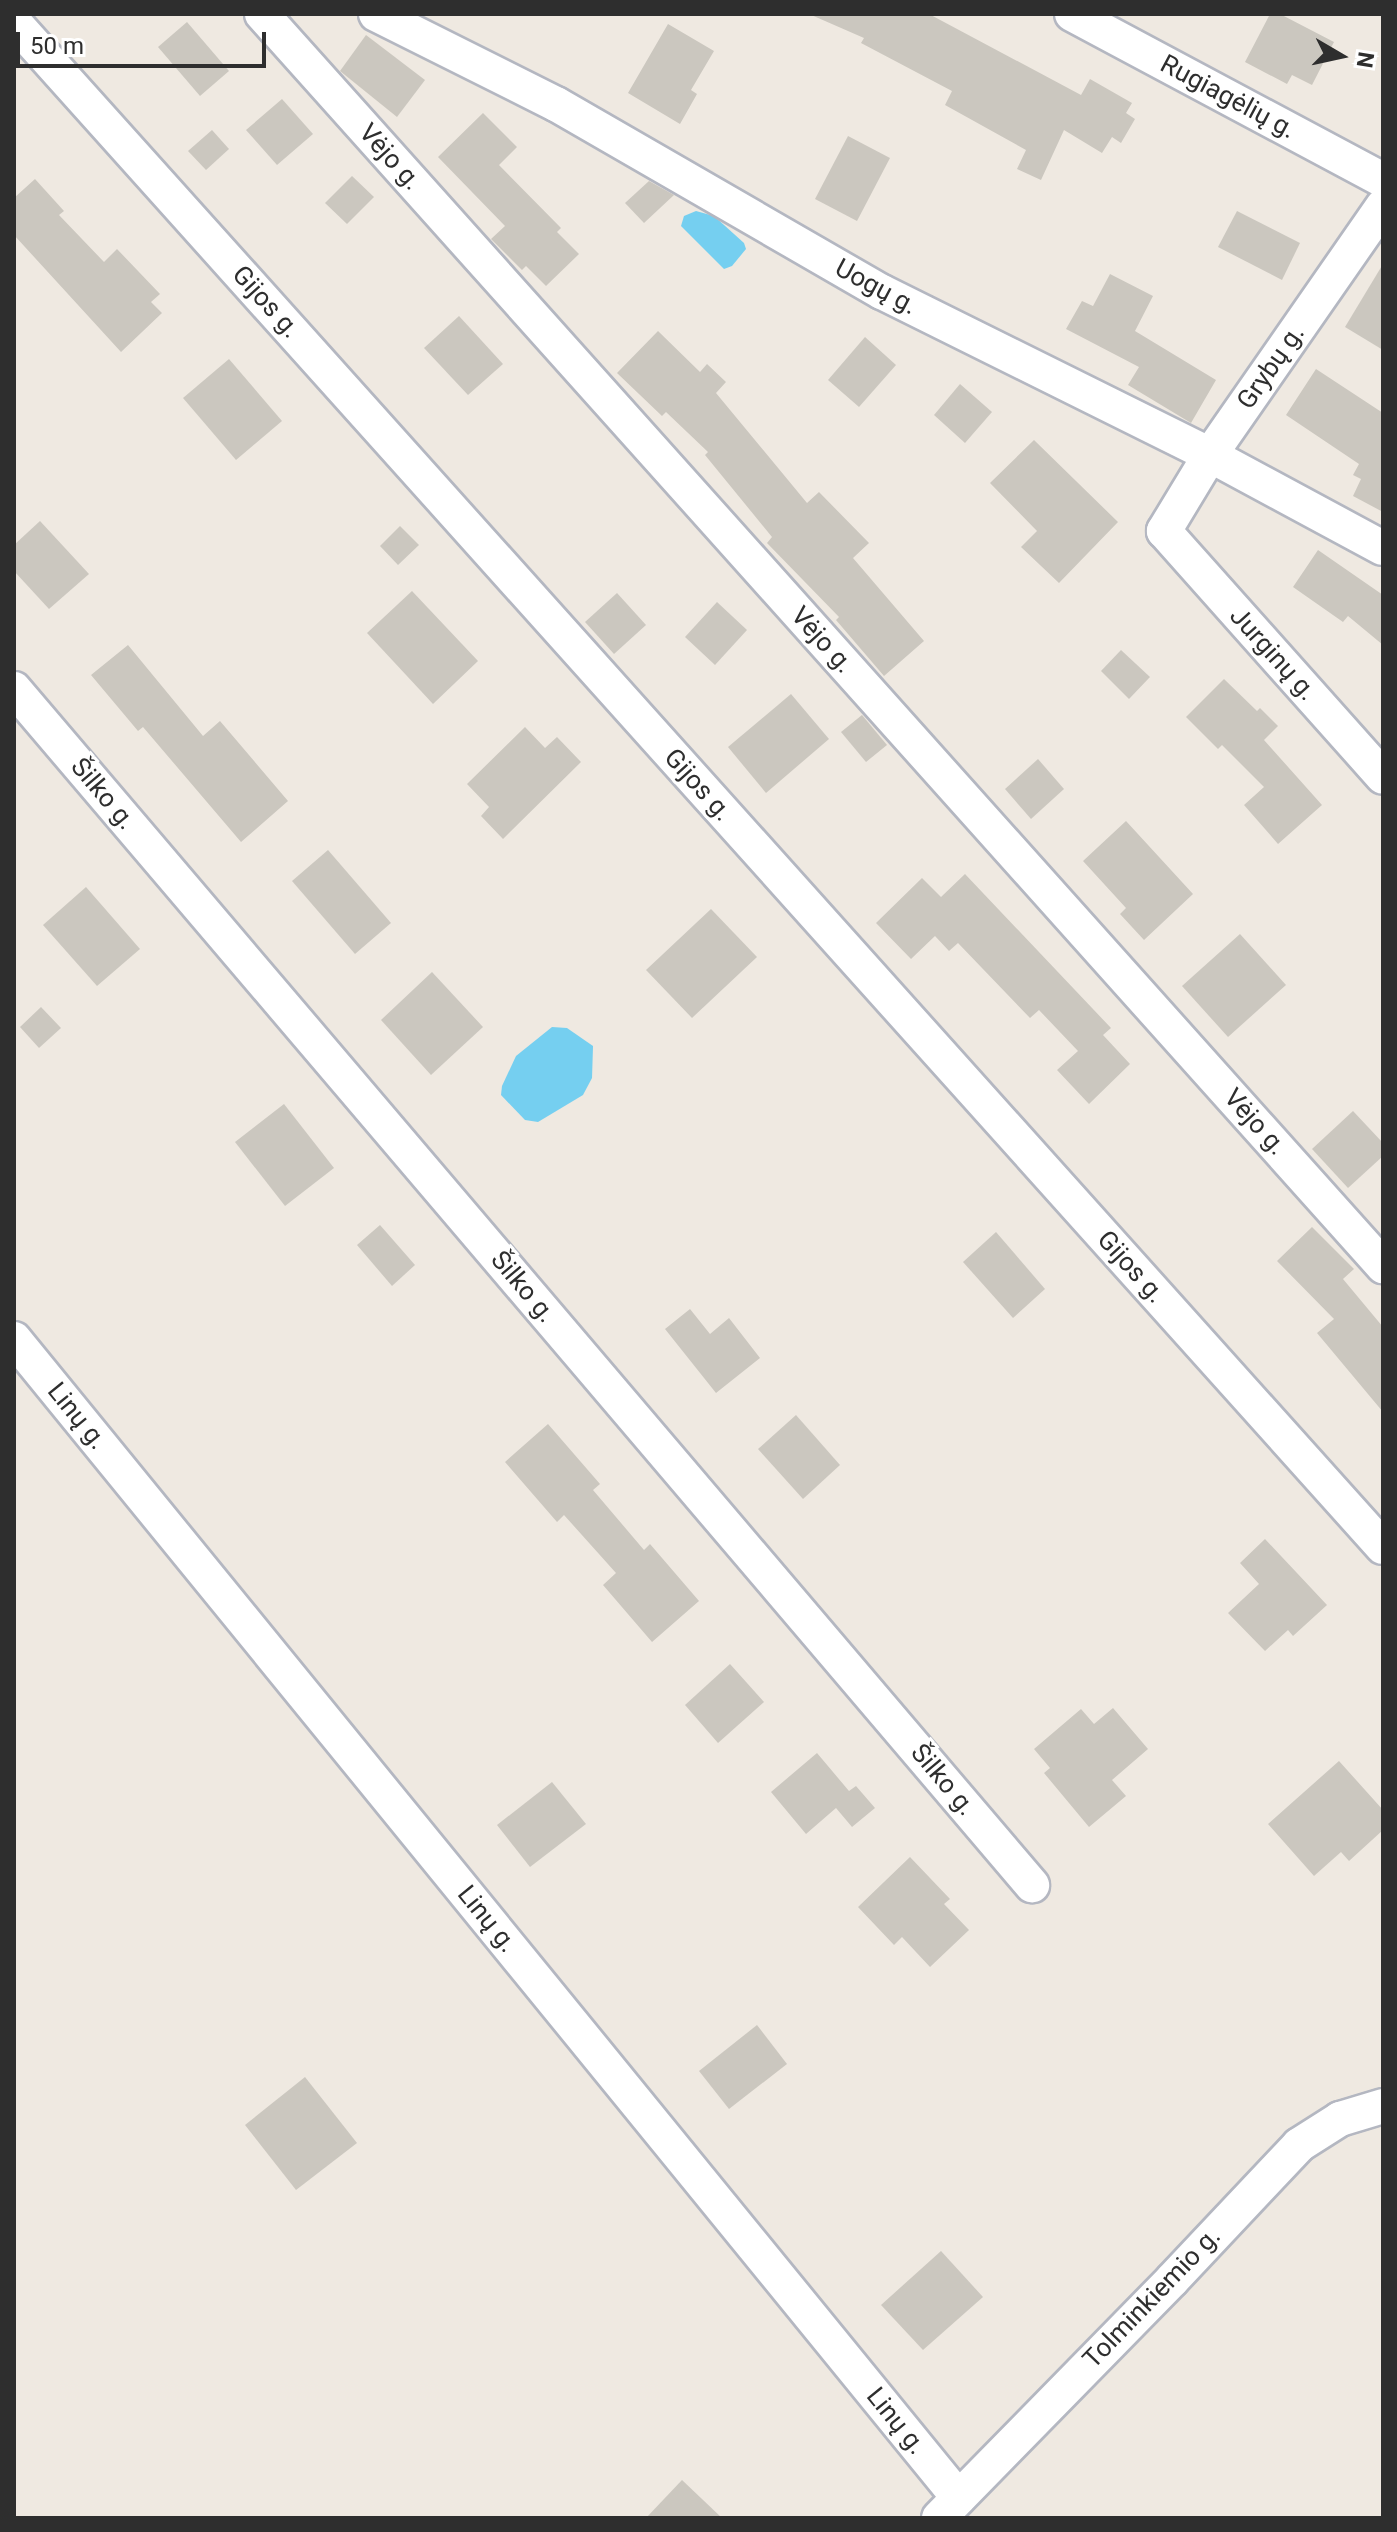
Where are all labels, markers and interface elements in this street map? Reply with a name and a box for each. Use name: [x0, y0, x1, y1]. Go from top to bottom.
scale bar: [20, 16, 270, 66]
north arrow: [1301, 16, 1381, 96]
text: 50 m: [30, 32, 84, 60]
street label: Rugiagėlių g.: [1155, 48, 1301, 146]
text: N: [1352, 50, 1379, 69]
street label: Vėjo g.: [352, 117, 428, 197]
street label: Uogų g.: [830, 252, 922, 322]
street label: Gijos g.: [225, 259, 307, 345]
street label: Grybų g.: [1231, 319, 1311, 415]
street label: Vėjo g.: [784, 600, 860, 680]
street label: Jurginų g.: [1223, 601, 1323, 707]
street label: Gijos g.: [657, 742, 739, 828]
street label: Šilko g.: [64, 752, 142, 836]
street label: Vėjo g.: [1217, 1082, 1293, 1162]
street label: Gijos g.: [1090, 1224, 1172, 1310]
street label: Šilko g.: [484, 1245, 562, 1329]
street label: Linų g.: [41, 1376, 113, 1456]
street label: Šilko g.: [904, 1738, 982, 1822]
street label: Linų g.: [451, 1879, 523, 1959]
street label: Tolminkiemio g.: [1077, 2221, 1227, 2375]
street label: Linų g.: [860, 2381, 932, 2461]

